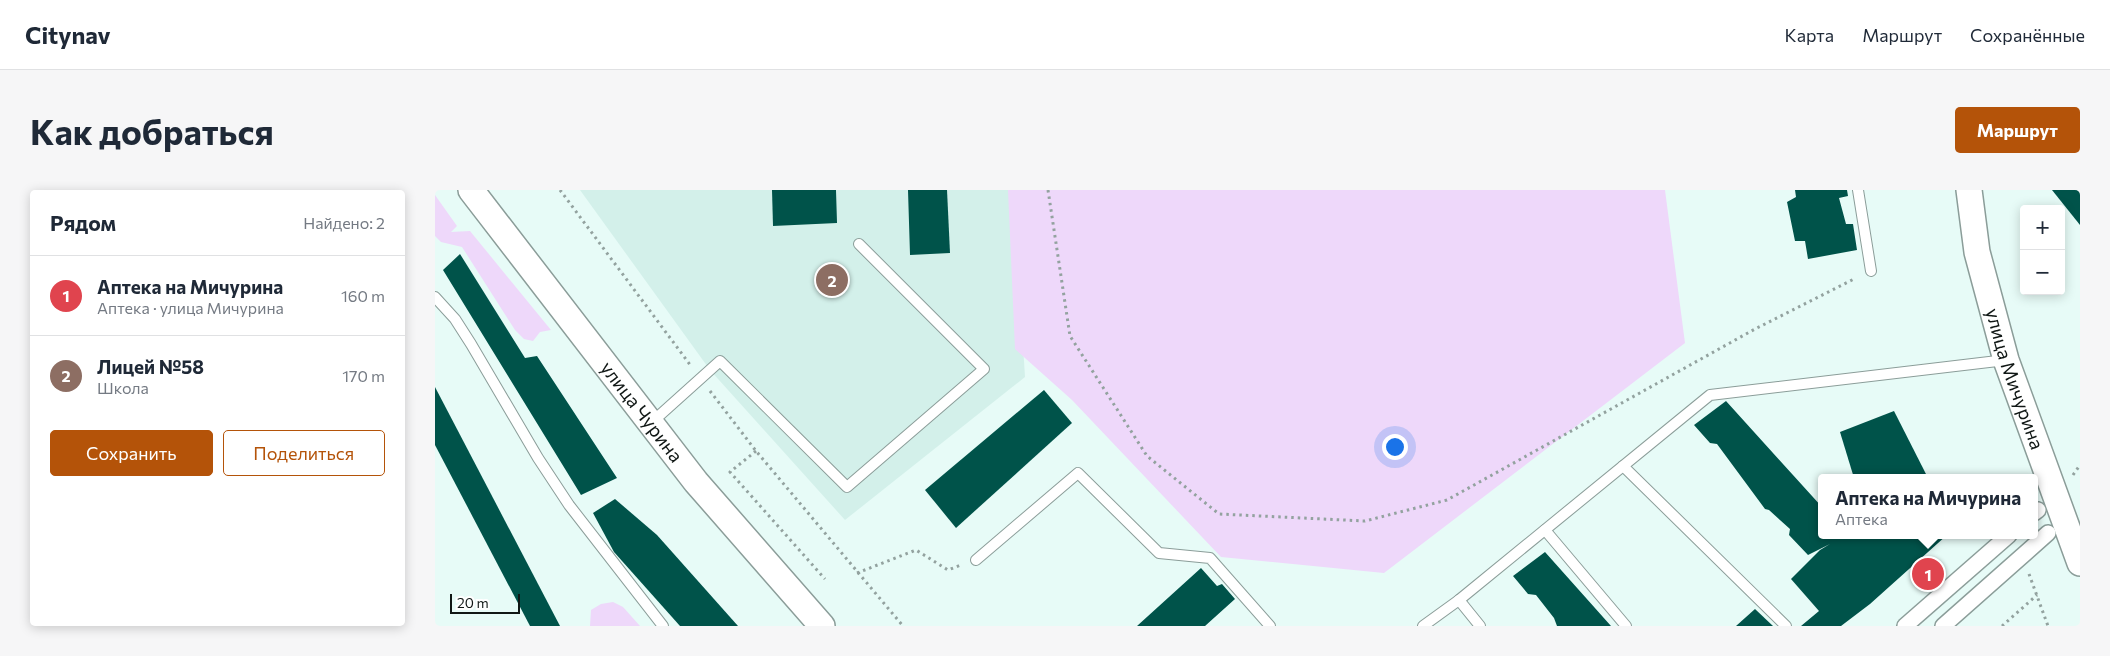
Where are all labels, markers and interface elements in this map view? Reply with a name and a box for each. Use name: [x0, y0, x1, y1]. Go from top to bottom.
text: Citynav: [25, 20, 111, 49]
text: Карта: [1785, 24, 1834, 46]
text: Маршрут: [1862, 24, 1942, 46]
text: Сохранённые: [1970, 24, 2085, 46]
button: Маршрут: [1955, 107, 2080, 153]
text: Как добраться: [30, 109, 274, 152]
map controls: [2020, 205, 2065, 295]
button: +: [2020, 205, 2065, 250]
text: Рядом: [50, 210, 116, 235]
text: Найдено: 2: [303, 213, 385, 232]
button: −: [2020, 250, 2065, 295]
pin: 2: [816, 261, 848, 299]
text: Аптека на Мичурина: [97, 275, 283, 298]
text: 1: [62, 286, 70, 305]
text: 160 m: [341, 286, 385, 305]
text: Аптека · улица Мичурина: [97, 298, 284, 317]
street label: улица Мичурина: [1982, 306, 2050, 452]
text: Лицей №58: [97, 355, 204, 378]
street label: улица Чурина: [596, 357, 688, 466]
text: 2: [61, 366, 71, 385]
text: 170 m: [342, 366, 385, 385]
text: Школа: [97, 378, 149, 397]
button: Сохранить: [50, 430, 213, 476]
button: Поделиться: [223, 430, 385, 476]
your location: [1382, 434, 1408, 460]
popup: [1818, 474, 2038, 539]
text: Аптека на Мичурина: [1835, 486, 2021, 509]
text: Аптека: [1835, 509, 1888, 528]
pin: 1: [1912, 555, 1944, 593]
scale bar: [450, 591, 520, 614]
text: 20 m: [457, 594, 489, 611]

